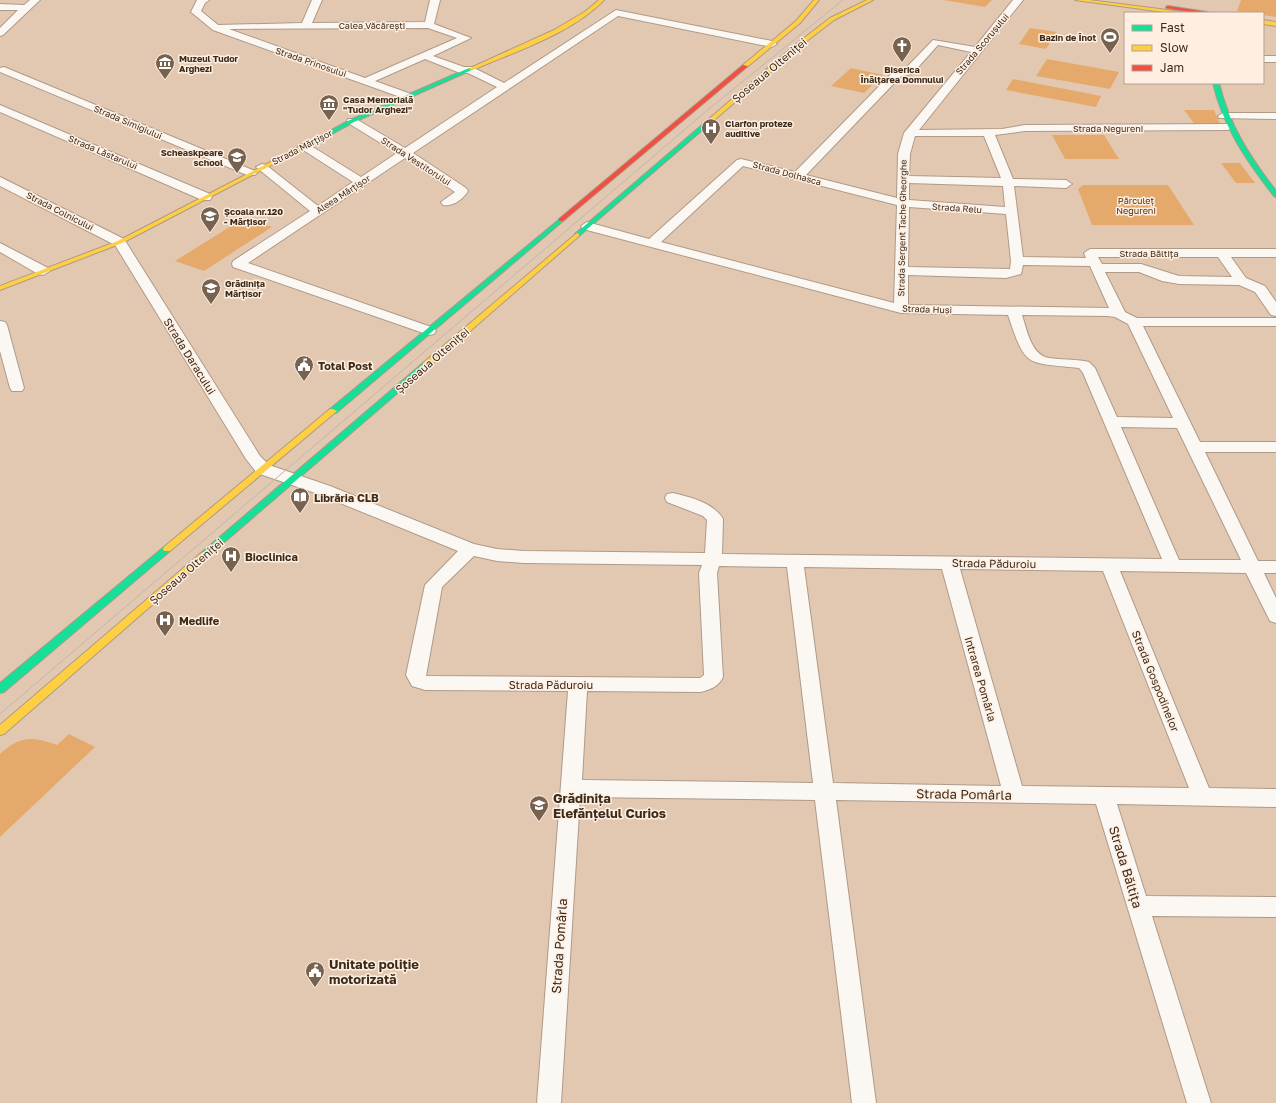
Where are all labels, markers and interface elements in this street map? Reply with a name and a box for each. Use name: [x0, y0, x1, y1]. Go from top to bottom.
street label: Strada Scorușului: [953, 11, 1011, 77]
legend: [1124, 12, 1264, 84]
street label: Calea Văcărești: [339, 20, 405, 31]
text: Fast: [1160, 20, 1185, 35]
sports icon: Bazin de Înot: [1099, 26, 1121, 54]
place label: Bazin de Înot: [1039, 32, 1096, 43]
street label: Șoseaua Olteniței: [729, 35, 810, 106]
church icon: Biserica Înălțarea Domnului: [891, 35, 913, 63]
text: Slow: [1160, 40, 1188, 55]
street label: Strada Prinosului: [274, 45, 348, 79]
museum icon: Muzeul Tudor Arghezi: [154, 52, 176, 80]
place label: Muzeul Tudor Arghezi: [179, 53, 239, 74]
text: Jam: [1160, 60, 1184, 75]
place label: Biserica Înălțarea Domnului: [859, 64, 944, 85]
museum icon: Casa Memorială "Tudor Arghezi": [318, 93, 340, 121]
place label: Casa Memorială "Tudor Arghezi": [343, 94, 413, 115]
street label: Strada Simigiului: [92, 103, 164, 141]
hospital icon: Clarfon proteze auditive: [700, 117, 722, 145]
place label: Clarfon proteze auditive: [725, 118, 793, 139]
street label: Strada Negureni: [1073, 123, 1143, 134]
street label: Strada Mărțișor: [270, 127, 335, 167]
street label: Strada Lăstarului: [67, 132, 139, 172]
street label: Strada Vestitorului: [379, 134, 453, 188]
school or university icon: Scheaskpeare school: [226, 146, 248, 174]
place label: Scheaskpeare school: [161, 147, 224, 168]
street label: Strada Dolhasca: [752, 159, 822, 187]
street label: Strada Sergent Tache Gheorghe: [895, 159, 909, 297]
street label: Aleea Mărțișor: [314, 172, 373, 216]
street label: Strada Colnicului: [25, 189, 95, 233]
park label: Părculeț Negureni: [1116, 195, 1156, 216]
street label: Strada Relu: [932, 201, 982, 215]
school or university icon: Școala nr.120 - Mărțisor: [199, 205, 221, 233]
place label: Școala nr.120 - Mărțisor: [224, 206, 283, 227]
street label: Strada Băltița: [1119, 248, 1179, 259]
school or university icon: Grădinița Mărțisor: [200, 277, 222, 305]
place label: Grădinița Mărțisor: [225, 278, 265, 299]
street label: Strada Huși: [902, 303, 952, 315]
street label: Strada Daracului: [161, 315, 219, 397]
street label: Șoseaua Olteniței: [393, 324, 472, 396]
public building icon: Total Post: [293, 354, 315, 382]
place label: Total Post: [318, 359, 373, 372]
library icon: Librăria CLB: [289, 486, 311, 514]
place label: Librăria CLB: [314, 491, 379, 504]
street label: Șoseaua Olteniței: [147, 535, 226, 607]
hospital icon: Bioclinica: [220, 545, 242, 573]
place label: Bioclinica: [245, 550, 298, 563]
street label: Strada Păduroiu: [952, 556, 1036, 570]
hospital icon: Medlife: [154, 609, 176, 637]
place label: Medlife: [179, 614, 220, 627]
street label: Strada Gospodinelor: [1130, 628, 1183, 734]
street label: Intrarea Pomârla: [963, 635, 999, 723]
street label: Strada Păduroiu: [509, 678, 593, 691]
street label: Strada Pomârla: [916, 785, 1012, 803]
place label: Grădinița Elefănțelul Curios: [553, 790, 666, 821]
school or university icon: Grădinița Elefănțelul Curios: [528, 794, 550, 822]
street label: Strada Băltița: [1106, 824, 1146, 910]
street label: Strada Pomârla: [548, 898, 570, 994]
place label: Unitate poliție motorizată: [329, 956, 419, 987]
public building icon: Unitate poliție motorizată: [304, 960, 326, 988]

